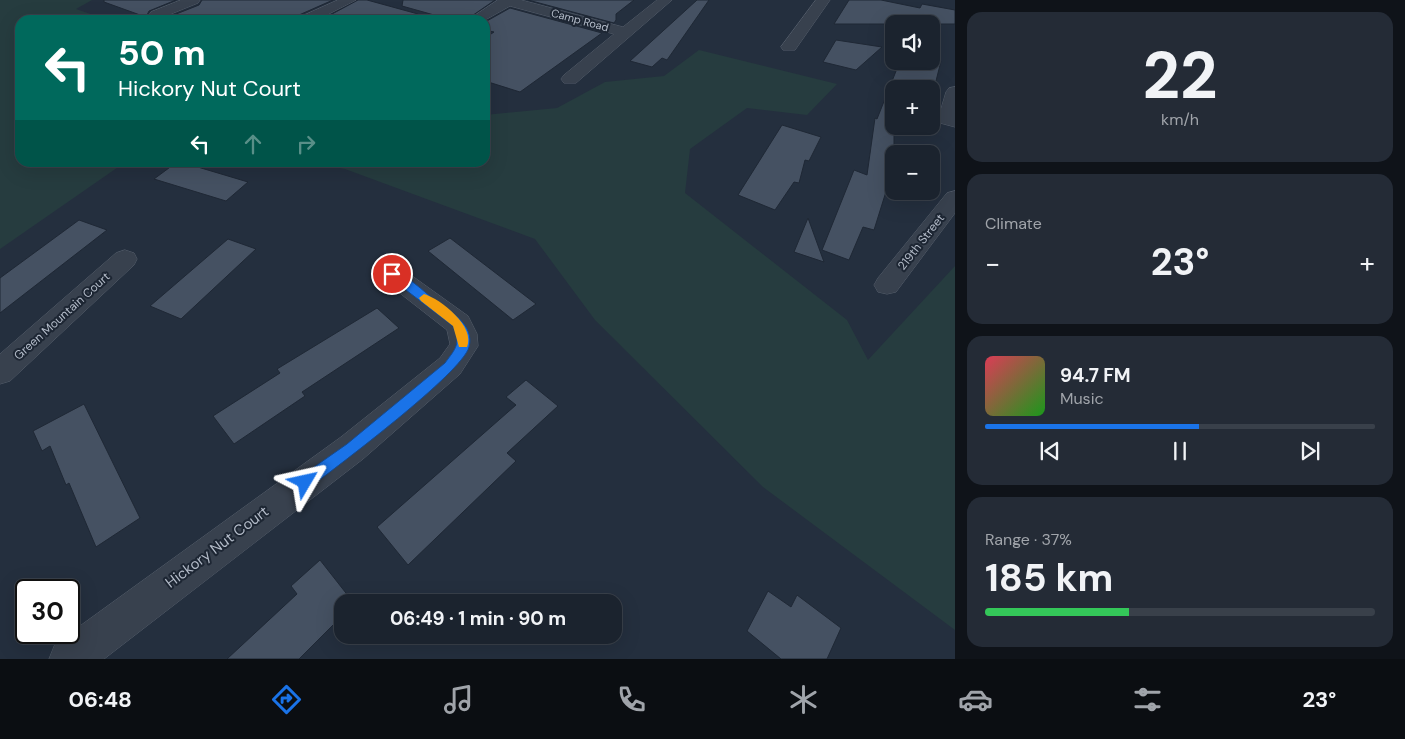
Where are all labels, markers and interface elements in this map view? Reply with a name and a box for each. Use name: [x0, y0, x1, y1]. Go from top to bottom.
street label: Camp Road: [550, 6, 610, 34]
map controls: [885, 15, 940, 200]
button: sound: [885, 15, 940, 70]
text: 50 m: [118, 30, 206, 76]
text: 22: [1142, 34, 1218, 118]
icon: left: [35, 35, 100, 100]
text: Hickory Nut Court: [118, 74, 301, 103]
button: +: [885, 80, 940, 135]
text: km/h: [1161, 109, 1199, 130]
icon: left: [186, 130, 214, 158]
icon: ahead: [239, 130, 267, 158]
icon: right: [292, 130, 320, 158]
button: −: [885, 145, 940, 200]
street label: 219th Street: [894, 210, 948, 273]
text: Climate: [985, 213, 1042, 234]
text: 23°: [1151, 237, 1209, 287]
text: −: [985, 245, 1000, 282]
text: +: [1360, 245, 1375, 282]
pin: [371, 253, 413, 295]
icon: arrive: [378, 260, 406, 288]
street label: Green Mountain Court: [11, 268, 114, 363]
text: 94.7 FM: [1060, 363, 1131, 388]
text: Music: [1060, 388, 1104, 409]
icon: previous: [1036, 437, 1064, 465]
icon: pause: [1166, 437, 1194, 465]
icon: next: [1296, 437, 1324, 465]
position arrow: [278, 455, 330, 507]
street label: Hickory Nut Court: [161, 501, 273, 593]
text: Range · 37%: [985, 529, 1072, 550]
text: 185 km: [985, 553, 1113, 603]
speed limit sign: 30: [15, 579, 80, 644]
text: 06:49 · 1 min · 90 m: [390, 606, 566, 631]
icon: directions: [269, 682, 304, 717]
icon: music: [441, 682, 476, 717]
icon: phone: [614, 682, 649, 717]
icon: climate: [786, 682, 821, 717]
icon: car: [958, 682, 993, 717]
icon: filters: [1130, 682, 1165, 717]
text: 06:48: [69, 685, 132, 714]
text: 23°: [1302, 685, 1336, 714]

